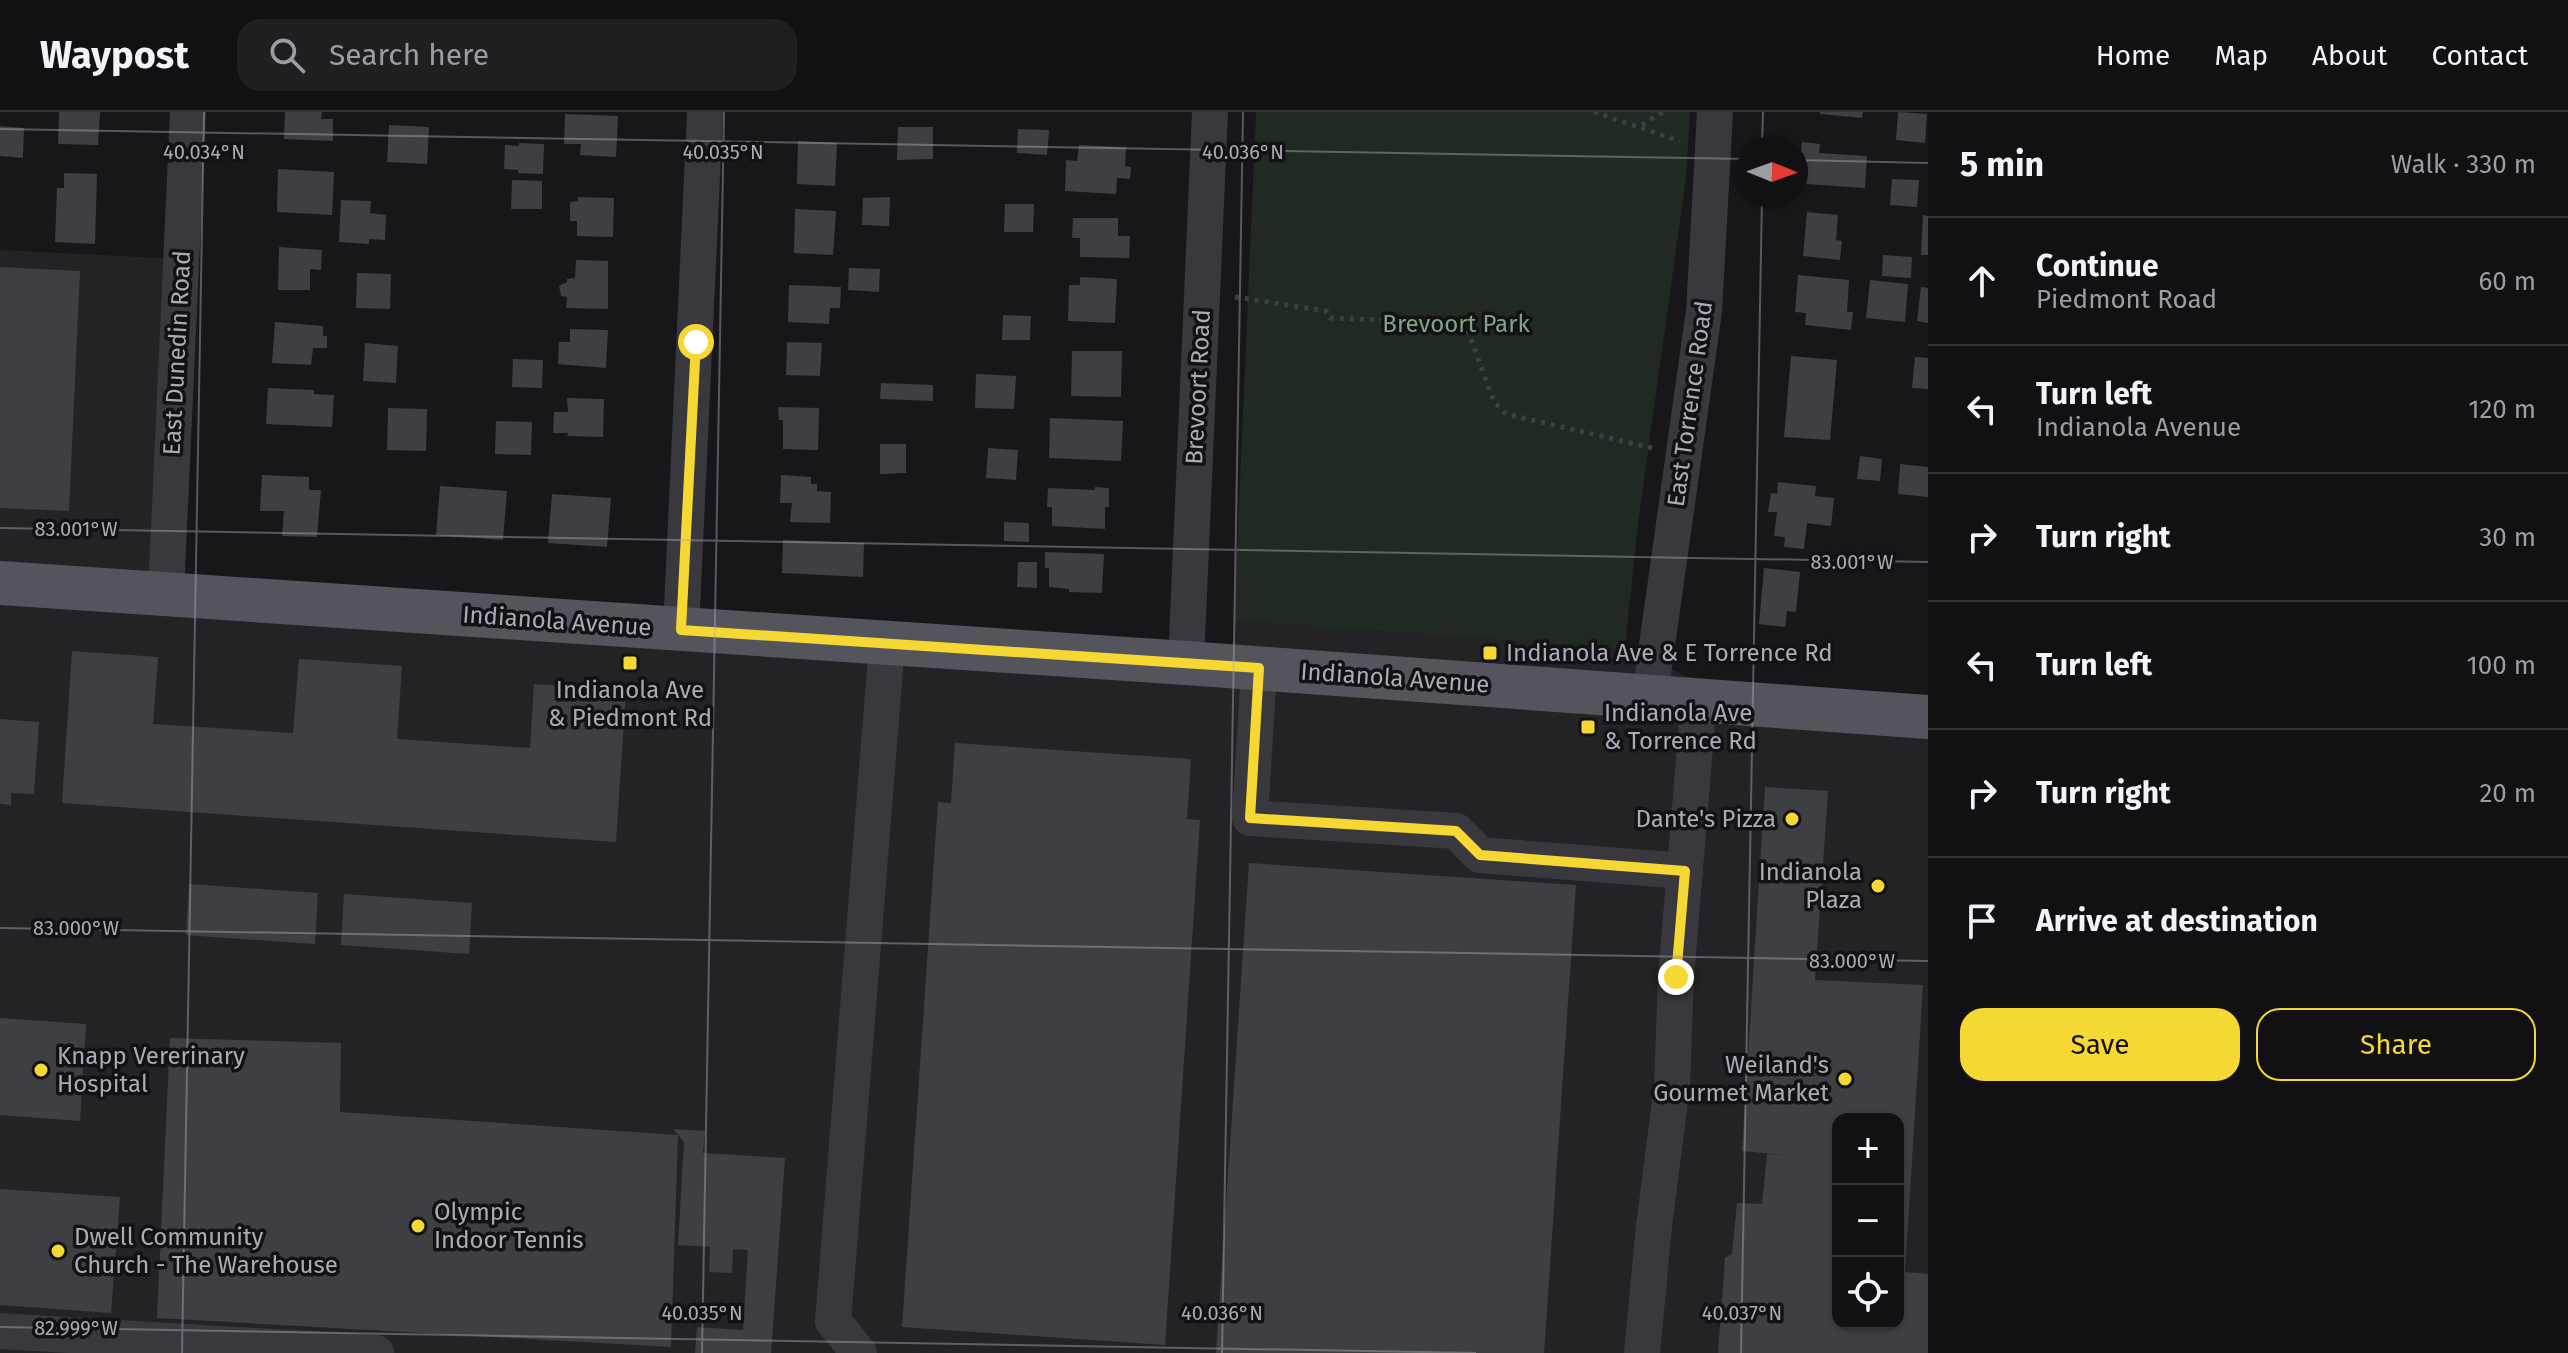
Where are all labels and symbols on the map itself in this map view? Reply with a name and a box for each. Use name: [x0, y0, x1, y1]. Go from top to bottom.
north arrow: [1736, 136, 1808, 208]
text: 40.034°N: [163, 140, 245, 164]
text: 40.035°N: [682, 140, 764, 164]
text: 40.036°N: [1202, 140, 1284, 164]
street label: East Dunedin Road: [158, 250, 196, 456]
street label: East Torrence Road: [1662, 299, 1718, 509]
street label: Brevoort Road: [1180, 309, 1216, 465]
park label: Brevoort Park: [1382, 310, 1530, 338]
route start: [678, 324, 714, 360]
text: 83.001°W: [34, 517, 118, 541]
text: 83.001°W: [1810, 550, 1894, 574]
street label: Indianola Avenue: [462, 600, 652, 642]
place label: Indianola Ave & E Torrence Rd: [1506, 639, 1833, 667]
marker: Indianola Ave & E Torrence Rd: [1481, 644, 1499, 662]
marker: Indianola Ave & Piedmont Rd: [621, 654, 639, 672]
street label: Indianola Avenue: [1300, 657, 1490, 699]
place label: Indianola Ave & Piedmont Rd: [548, 676, 712, 732]
place label: Indianola Ave & Torrence Rd: [1604, 699, 1757, 755]
marker: Indianola Ave & Torrence Rd: [1579, 718, 1597, 736]
place label: Dante's Pizza: [1636, 805, 1776, 833]
marker: Dante's Pizza: [1783, 810, 1801, 828]
place label: Indianola Plaza: [1759, 858, 1862, 914]
marker: Indianola Plaza: [1869, 877, 1887, 895]
text: 83.000°W: [33, 916, 119, 940]
text: 83.000°W: [1809, 949, 1895, 973]
route end: [1658, 959, 1694, 995]
place label: Knapp Vererinary Hospital: [57, 1042, 245, 1098]
place label: Weiland's Gourmet Market: [1653, 1051, 1829, 1107]
marker: Knapp Vererinary Hospital: [32, 1061, 50, 1079]
marker: Weiland's Gourmet Market: [1836, 1070, 1854, 1088]
place label: Olympic Indoor Tennis: [434, 1198, 583, 1254]
marker: Olympic Indoor Tennis: [409, 1217, 427, 1235]
place label: Dwell Community Church - The Warehouse: [74, 1223, 338, 1279]
marker: Dwell Community Church - The Warehouse: [49, 1242, 67, 1260]
text: 40.035°N: [661, 1301, 743, 1325]
text: 40.036°N: [1181, 1301, 1263, 1325]
text: 40.037°N: [1702, 1301, 1782, 1325]
text: 82.999°W: [34, 1316, 118, 1340]

